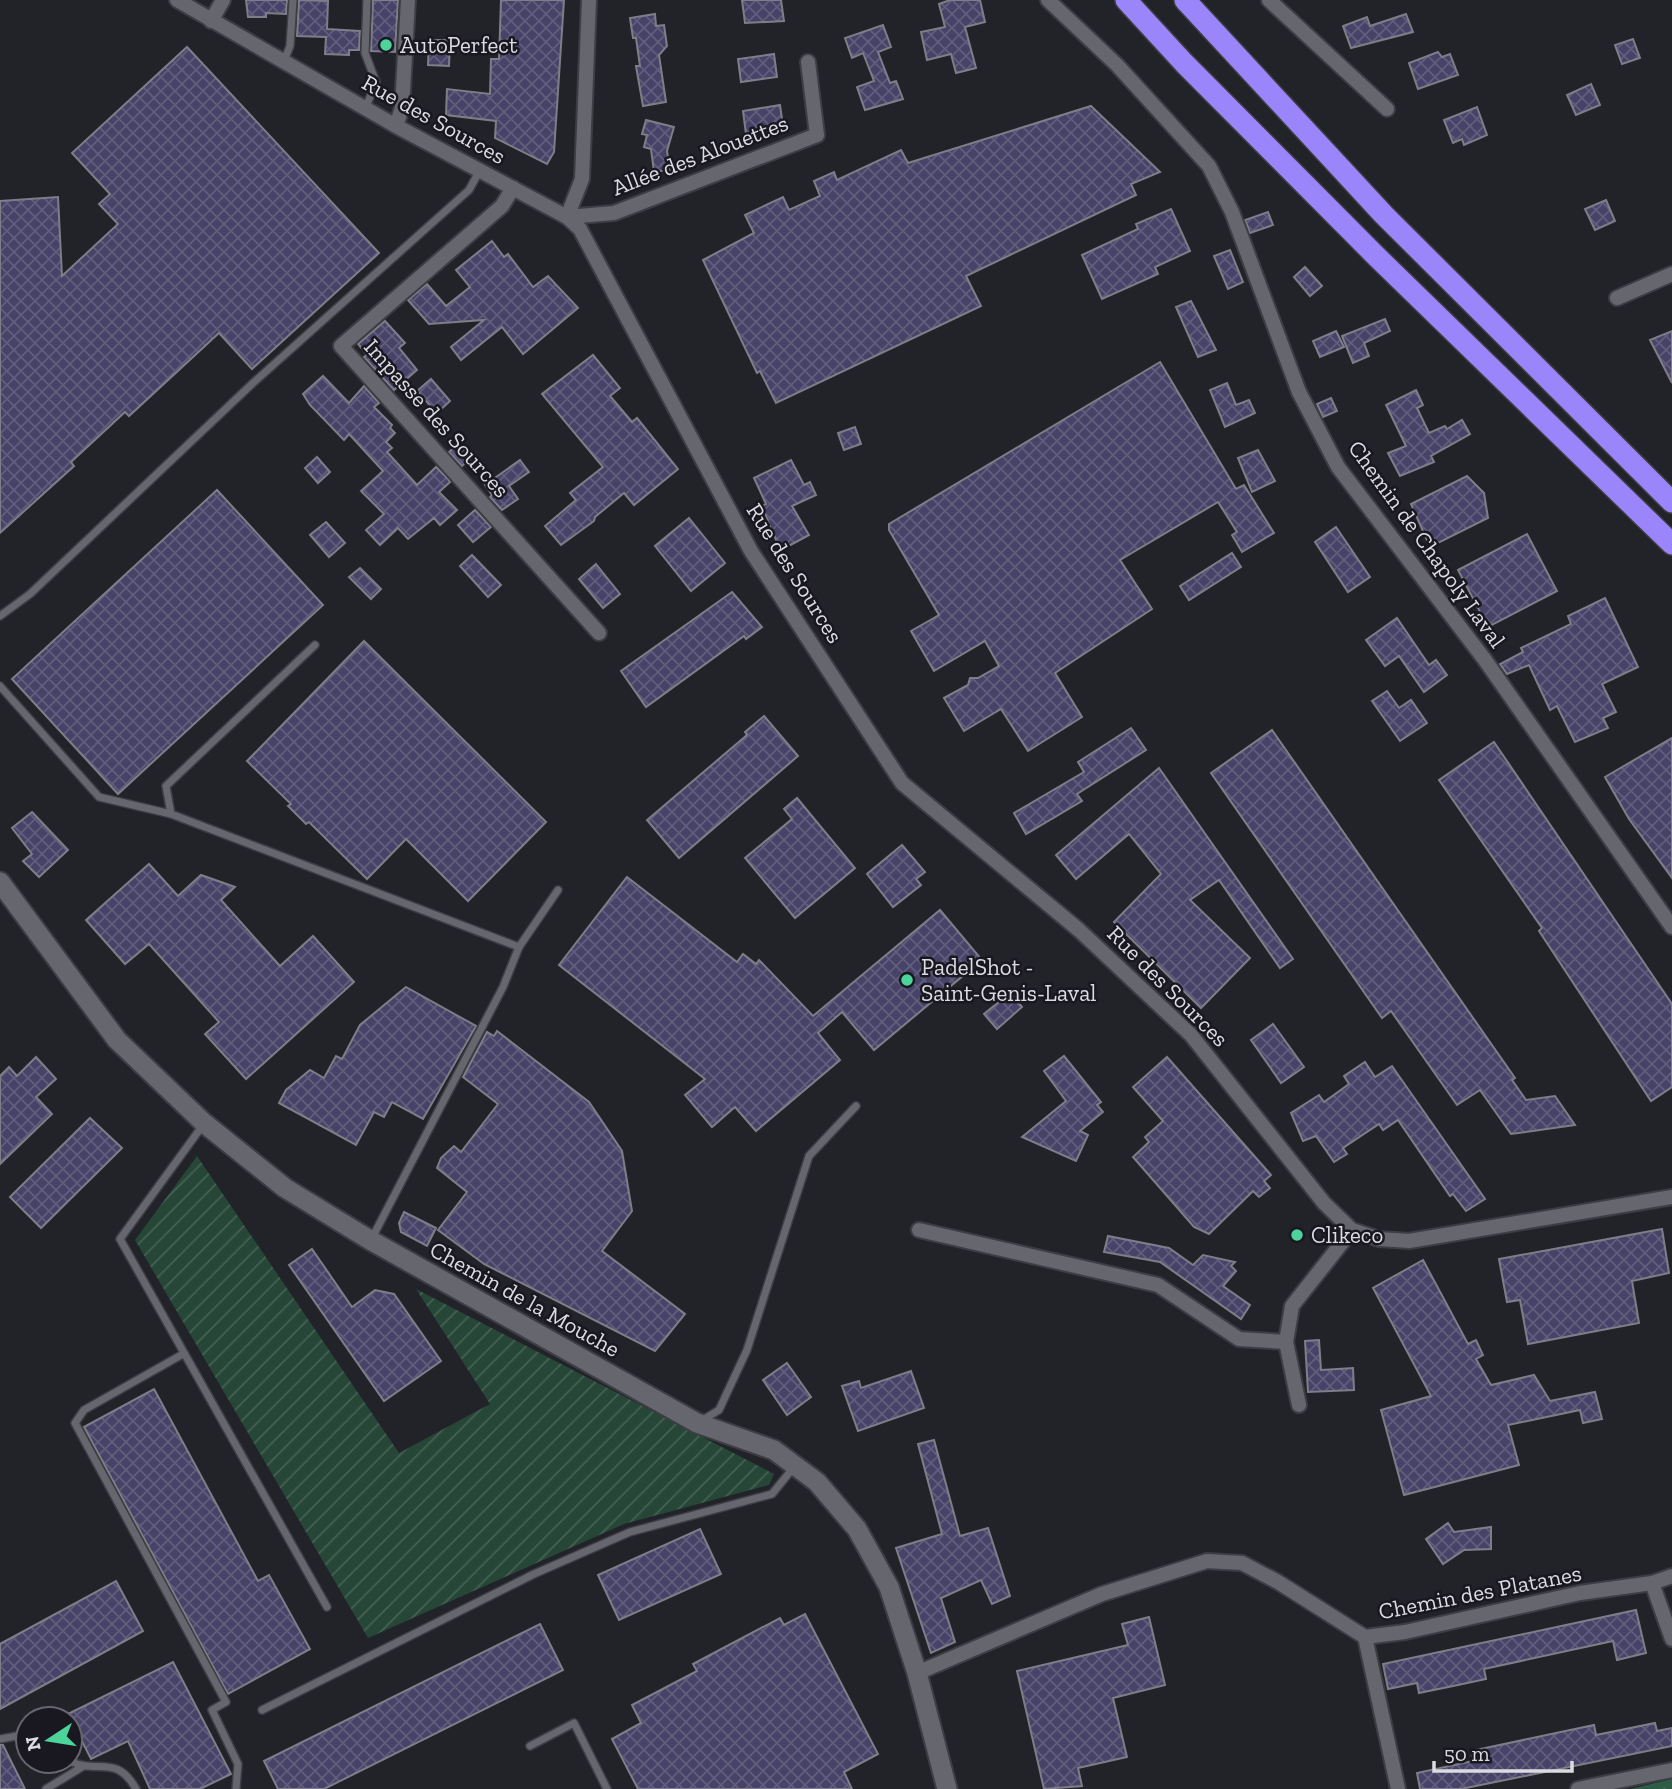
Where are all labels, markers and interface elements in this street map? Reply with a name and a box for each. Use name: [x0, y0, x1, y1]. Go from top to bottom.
place label: AutoPerfect: [400, 31, 518, 59]
marker: AutoPerfect: [378, 37, 394, 53]
street label: Rue des Sources: [357, 68, 511, 170]
street label: Allée des Alouettes: [608, 109, 792, 201]
street label: Impasse des Sources: [358, 333, 516, 503]
street label: Chemin de Chapoly Laval: [1342, 435, 1512, 653]
street label: Rue des Sources: [741, 498, 849, 648]
street label: Rue des Sources: [1102, 920, 1234, 1052]
place label: PadelShot - Saint-Genis-Laval: [921, 953, 1096, 1007]
marker: PadelShot - Saint-Genis-Laval: [899, 972, 915, 988]
place label: Clikeco: [1311, 1221, 1383, 1249]
marker: Clikeco: [1289, 1227, 1305, 1243]
street label: Chemin de la Mouche: [425, 1235, 625, 1363]
street label: Chemin des Platanes: [1376, 1559, 1584, 1625]
north arrow: [14, 1705, 84, 1775]
scale bar: [1434, 1730, 1572, 1774]
text: N: [20, 1734, 46, 1753]
text: 50 m: [1444, 1741, 1490, 1766]

